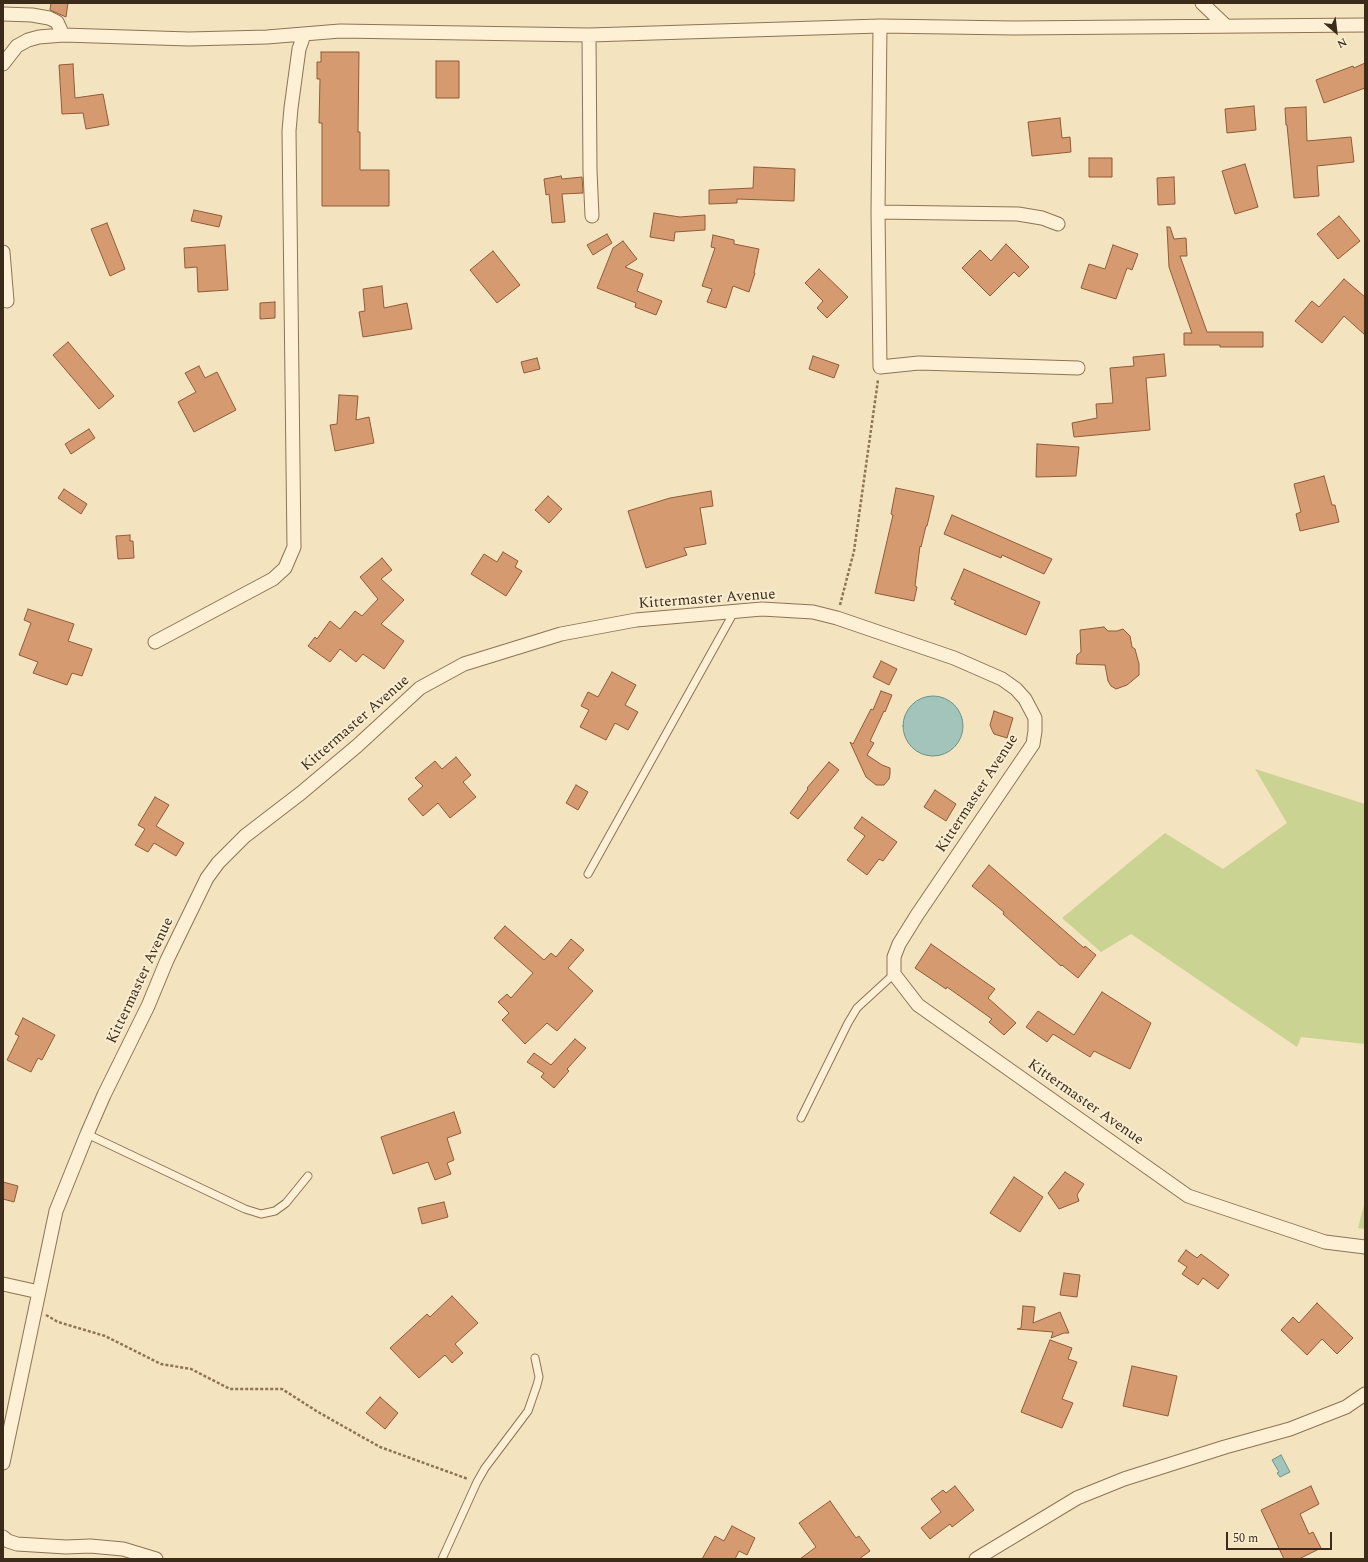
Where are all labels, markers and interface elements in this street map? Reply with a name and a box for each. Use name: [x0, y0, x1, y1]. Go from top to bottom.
north arrow: [1316, 12, 1356, 52]
text: N: [1334, 33, 1350, 53]
street label: Kittermaster Avenue: [638, 586, 776, 614]
street label: Kittermaster Avenue: [298, 672, 414, 776]
street label: Kittermaster Avenue: [933, 731, 1023, 857]
street label: Kittermaster Avenue: [104, 915, 178, 1047]
street label: Kittermaster Avenue: [1024, 1056, 1146, 1150]
scale bar: [1228, 1524, 1334, 1550]
text: 50 m: [1233, 1529, 1258, 1548]

